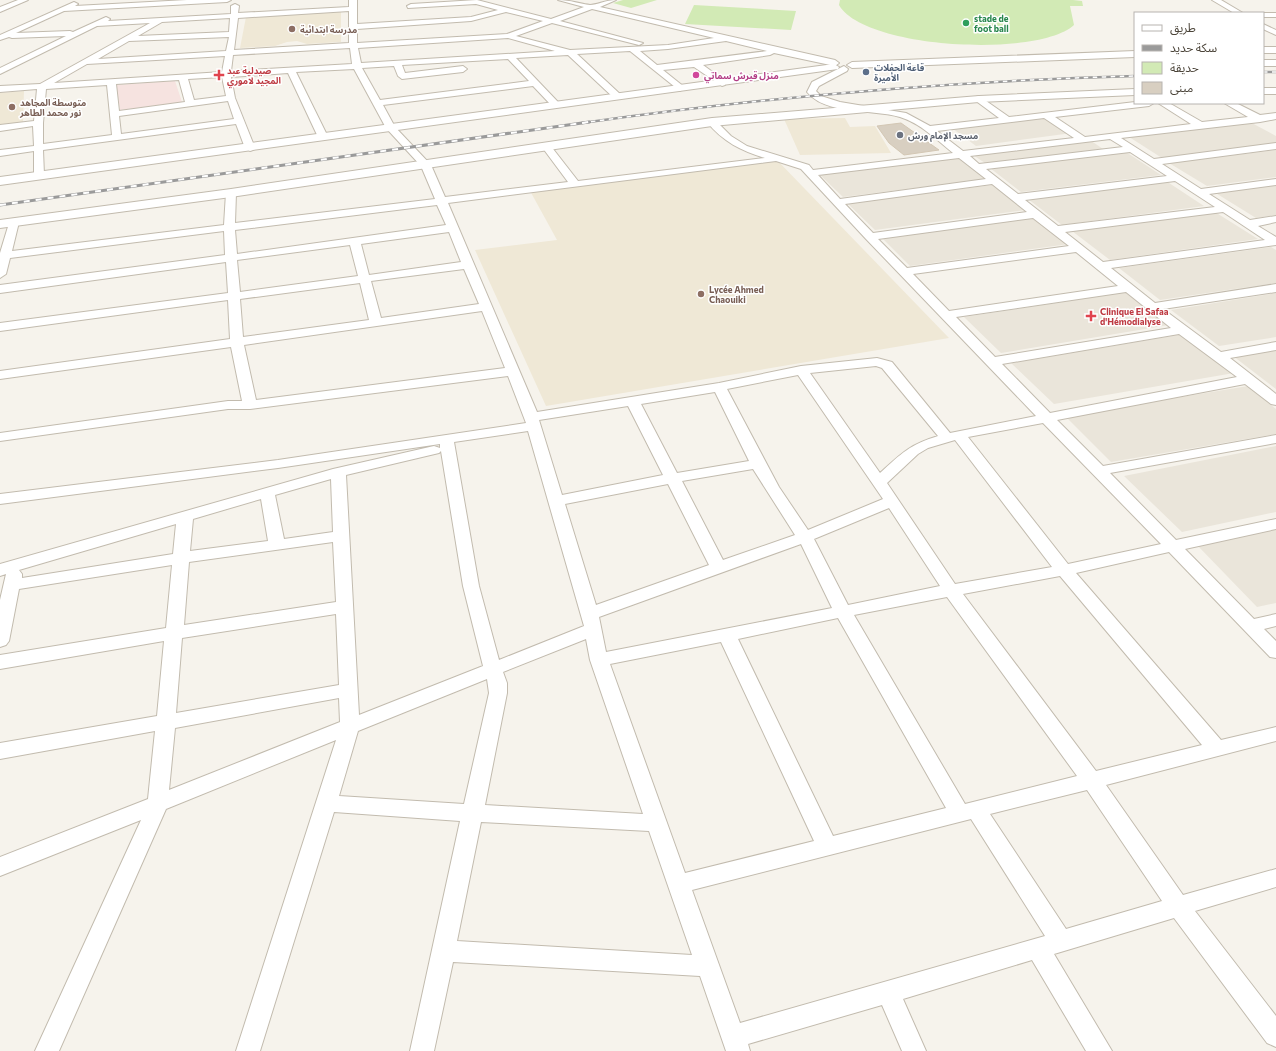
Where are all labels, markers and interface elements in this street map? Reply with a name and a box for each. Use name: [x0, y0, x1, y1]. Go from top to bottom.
legend: [1134, 12, 1264, 104]
place label: stade de foot ball: [974, 13, 1009, 34]
marker: stade de foot ball: [961, 18, 971, 28]
text: طريق: [1170, 20, 1196, 36]
marker: مدرسة ابتدائية: [287, 24, 297, 34]
place label: مدرسة ابتدائية: [300, 24, 357, 36]
text: سكة حديد: [1170, 40, 1217, 55]
text: حديقة: [1170, 60, 1199, 75]
place label: قاعة الحفلات الأميرة: [874, 62, 925, 84]
place label: صيدلية عبد المجيد لاموري: [227, 65, 281, 89]
marker: قاعة الحفلات الأميرة: [861, 67, 871, 77]
marker: صيدلية عبد المجيد لاموري: [214, 70, 224, 80]
marker: منزل قيرش سماتي: [691, 70, 701, 80]
place label: منزل قيرش سماتي: [704, 70, 779, 84]
text: مبنى: [1170, 80, 1193, 95]
place label: متوسطة المجاهد نور محمد الطاهر: [19, 97, 86, 119]
marker: متوسطة المجاهد نور محمد الطاهر: [7, 102, 17, 112]
marker: مسجد الإمام ورش: [895, 130, 905, 140]
place label: مسجد الإمام ورش: [908, 130, 978, 143]
place label: Lycée Ahmed Chaouiki: [709, 284, 764, 305]
marker: Lycée Ahmed Chaouiki: [696, 289, 706, 299]
place label: Clinique El Safaa d'Hémodialyse: [1100, 306, 1169, 327]
marker: Clinique El Safaa d'Hémodialyse: [1085, 310, 1097, 322]

